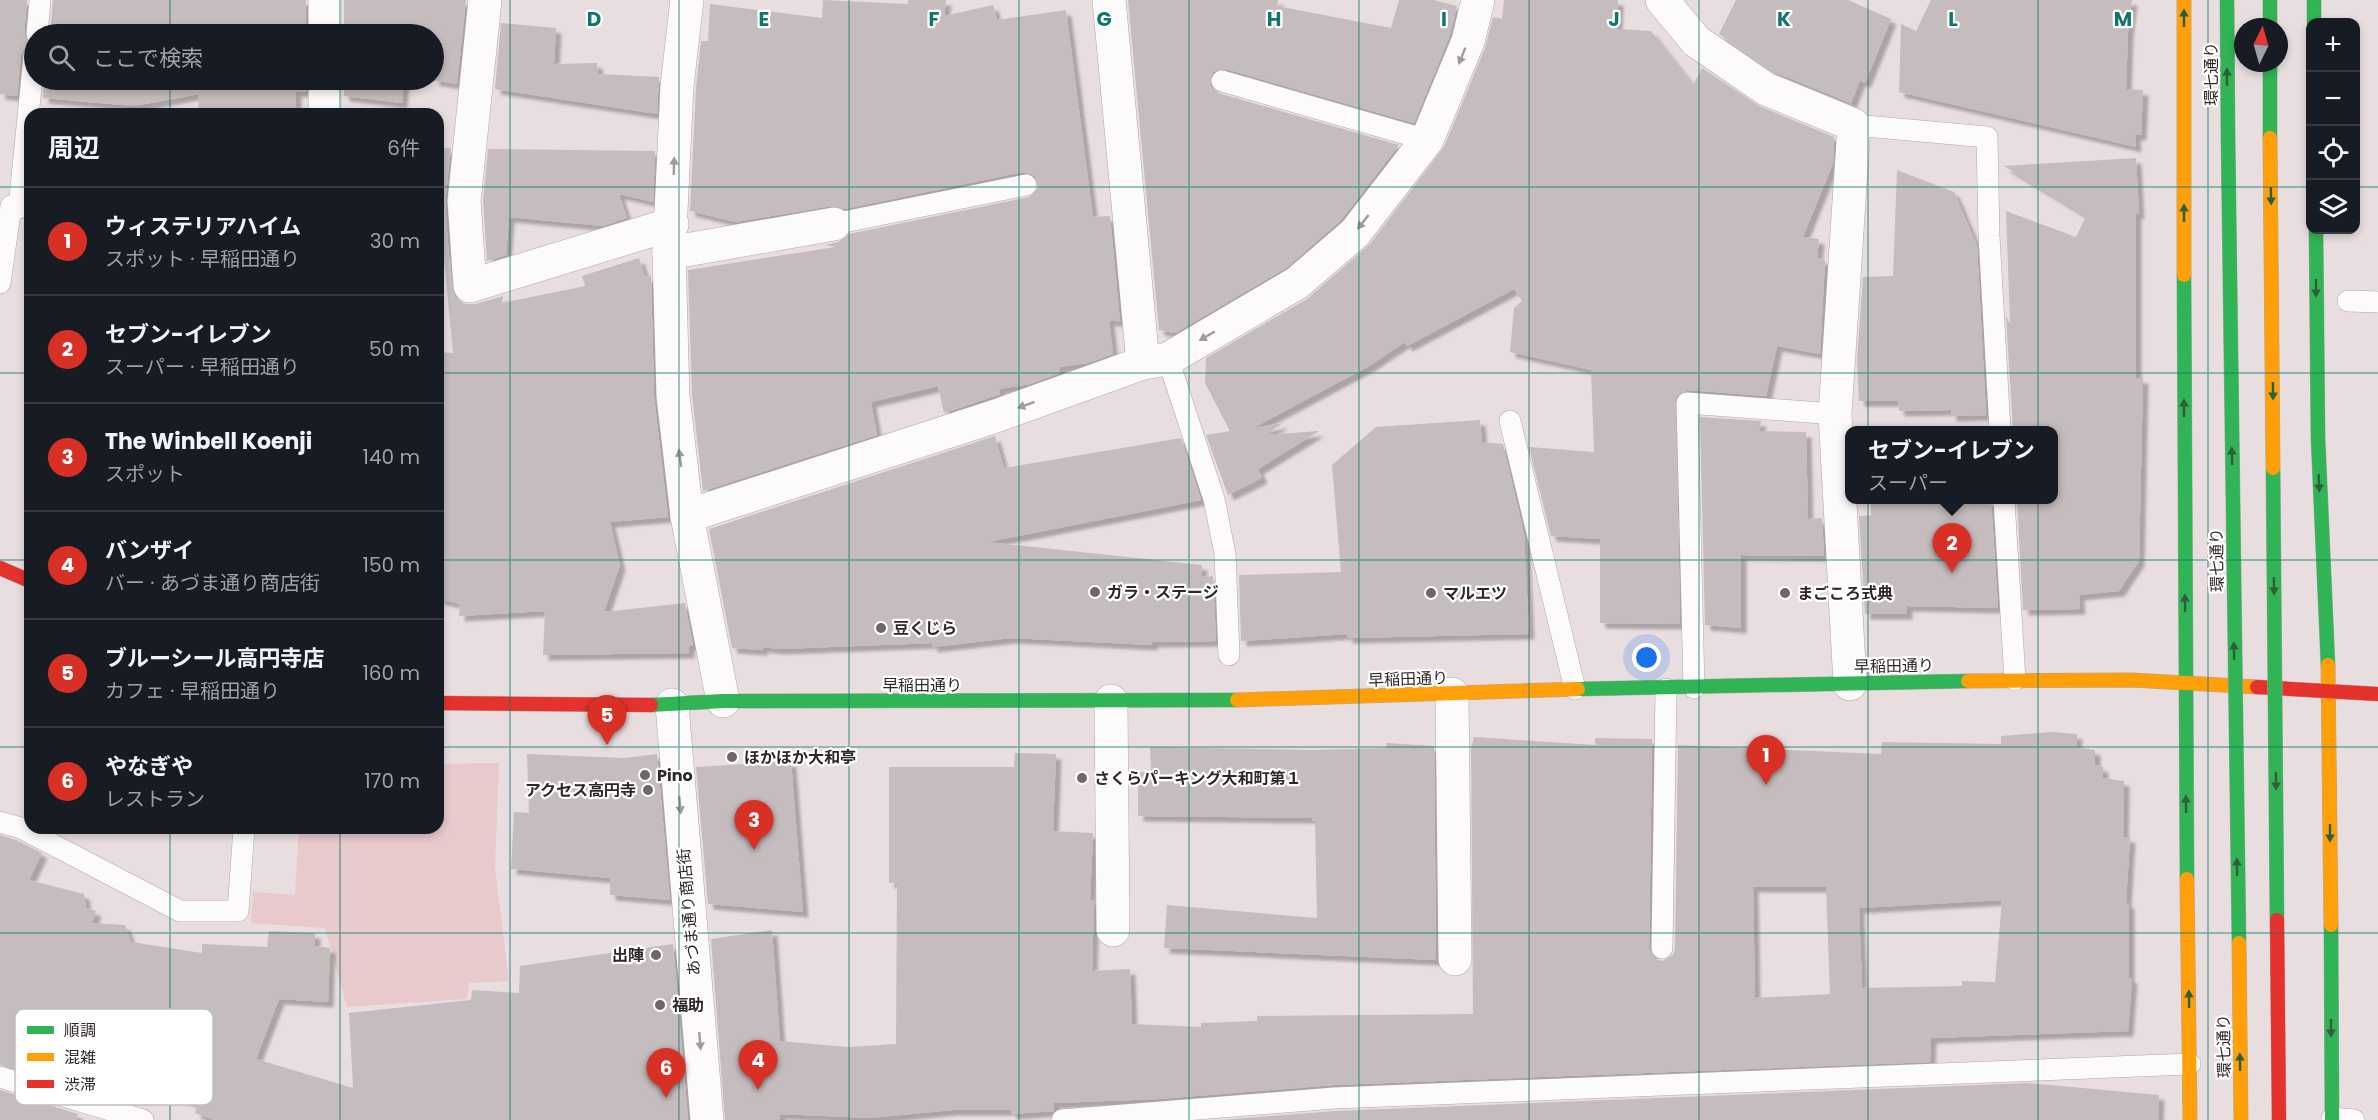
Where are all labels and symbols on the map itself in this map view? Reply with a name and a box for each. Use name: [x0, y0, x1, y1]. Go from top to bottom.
text: D: [587, 5, 601, 33]
text: E: [759, 5, 769, 33]
text: F: [929, 5, 940, 33]
text: G: [1096, 5, 1112, 33]
text: H: [1267, 5, 1281, 33]
text: I: [1441, 5, 1447, 33]
text: J: [1608, 5, 1620, 33]
text: K: [1777, 5, 1791, 33]
text: L: [1948, 5, 1958, 33]
text: M: [2114, 5, 2132, 33]
one-way arrow: [2179, 9, 2189, 28]
north arrow: [2234, 18, 2288, 72]
street label: 環七通り: [2200, 42, 2223, 106]
one-way arrow: [1457, 47, 1466, 65]
one-way arrow: [2222, 67, 2232, 86]
one-way arrow: [669, 156, 679, 175]
one-way arrow: [2266, 187, 2276, 206]
one-way arrow: [2179, 204, 2189, 223]
one-way arrow: [1358, 215, 1370, 230]
one-way arrow: [2312, 278, 2321, 297]
one-way arrow: [1199, 331, 1215, 342]
one-way arrow: [2268, 382, 2278, 401]
one-way arrow: [2179, 399, 2189, 418]
one-way arrow: [1017, 401, 1035, 410]
one-way arrow: [2227, 446, 2237, 465]
one-way arrow: [676, 448, 685, 467]
one-way arrow: [2315, 473, 2324, 492]
pin: 2: [1932, 524, 1972, 573]
street label: 環七通り: [2205, 528, 2229, 592]
one-way arrow: [2270, 577, 2279, 596]
place label: ガラ・ステージ: [1107, 581, 1219, 604]
place label: マルエツ: [1443, 582, 1507, 605]
place label: まごころ式典: [1797, 582, 1893, 605]
marker: ガラ・ステージ: [1088, 585, 1102, 599]
marker: マルエツ: [1424, 586, 1438, 600]
marker: まごころ式典: [1778, 586, 1792, 600]
one-way arrow: [2180, 594, 2189, 613]
place label: 豆くじら: [893, 617, 957, 640]
marker: 豆くじら: [874, 621, 888, 635]
one-way arrow: [2230, 641, 2239, 660]
your location: [1632, 643, 1661, 672]
street label: 早稲田通り: [1854, 654, 1934, 678]
street label: 早稲田通り: [1368, 666, 1448, 692]
street label: 早稲田通り: [882, 674, 962, 697]
pin: 5: [588, 696, 626, 745]
pin: 1: [1746, 736, 1786, 785]
place label: ほかほか大和亭: [744, 746, 856, 769]
marker: ほかほか大和亭: [725, 750, 739, 764]
place label: Pino: [657, 764, 693, 787]
place label: さくらパーキング大和町第１: [1094, 767, 1302, 790]
marker: Pino: [638, 768, 652, 782]
marker: さくらパーキング大和町第１: [1075, 771, 1089, 785]
one-way arrow: [2271, 772, 2281, 791]
place label: アクセス高円寺: [525, 779, 636, 802]
marker: アクセス高円寺: [641, 783, 655, 797]
one-way arrow: [2182, 794, 2191, 813]
one-way arrow: [675, 795, 685, 814]
pin: 3: [734, 800, 774, 850]
one-way arrow: [2325, 823, 2334, 842]
street label: あづま通り商店街: [672, 847, 706, 977]
one-way arrow: [2232, 857, 2242, 876]
place label: 出陣: [612, 944, 644, 967]
marker: 出陣: [649, 948, 663, 962]
one-way arrow: [2185, 989, 2194, 1008]
place label: 福助: [672, 994, 704, 1017]
marker: 福助: [653, 998, 667, 1012]
legend: [15, 1009, 213, 1105]
street label: 環七通り: [2212, 1014, 2236, 1078]
one-way arrow: [2326, 1018, 2336, 1037]
text: 順調: [64, 1019, 96, 1042]
one-way arrow: [695, 1032, 705, 1051]
pin: 4: [738, 1040, 777, 1090]
text: 混雑: [64, 1046, 96, 1069]
pin: 6: [646, 1048, 686, 1098]
one-way arrow: [2235, 1052, 2245, 1071]
text: 渋滞: [64, 1073, 96, 1096]

